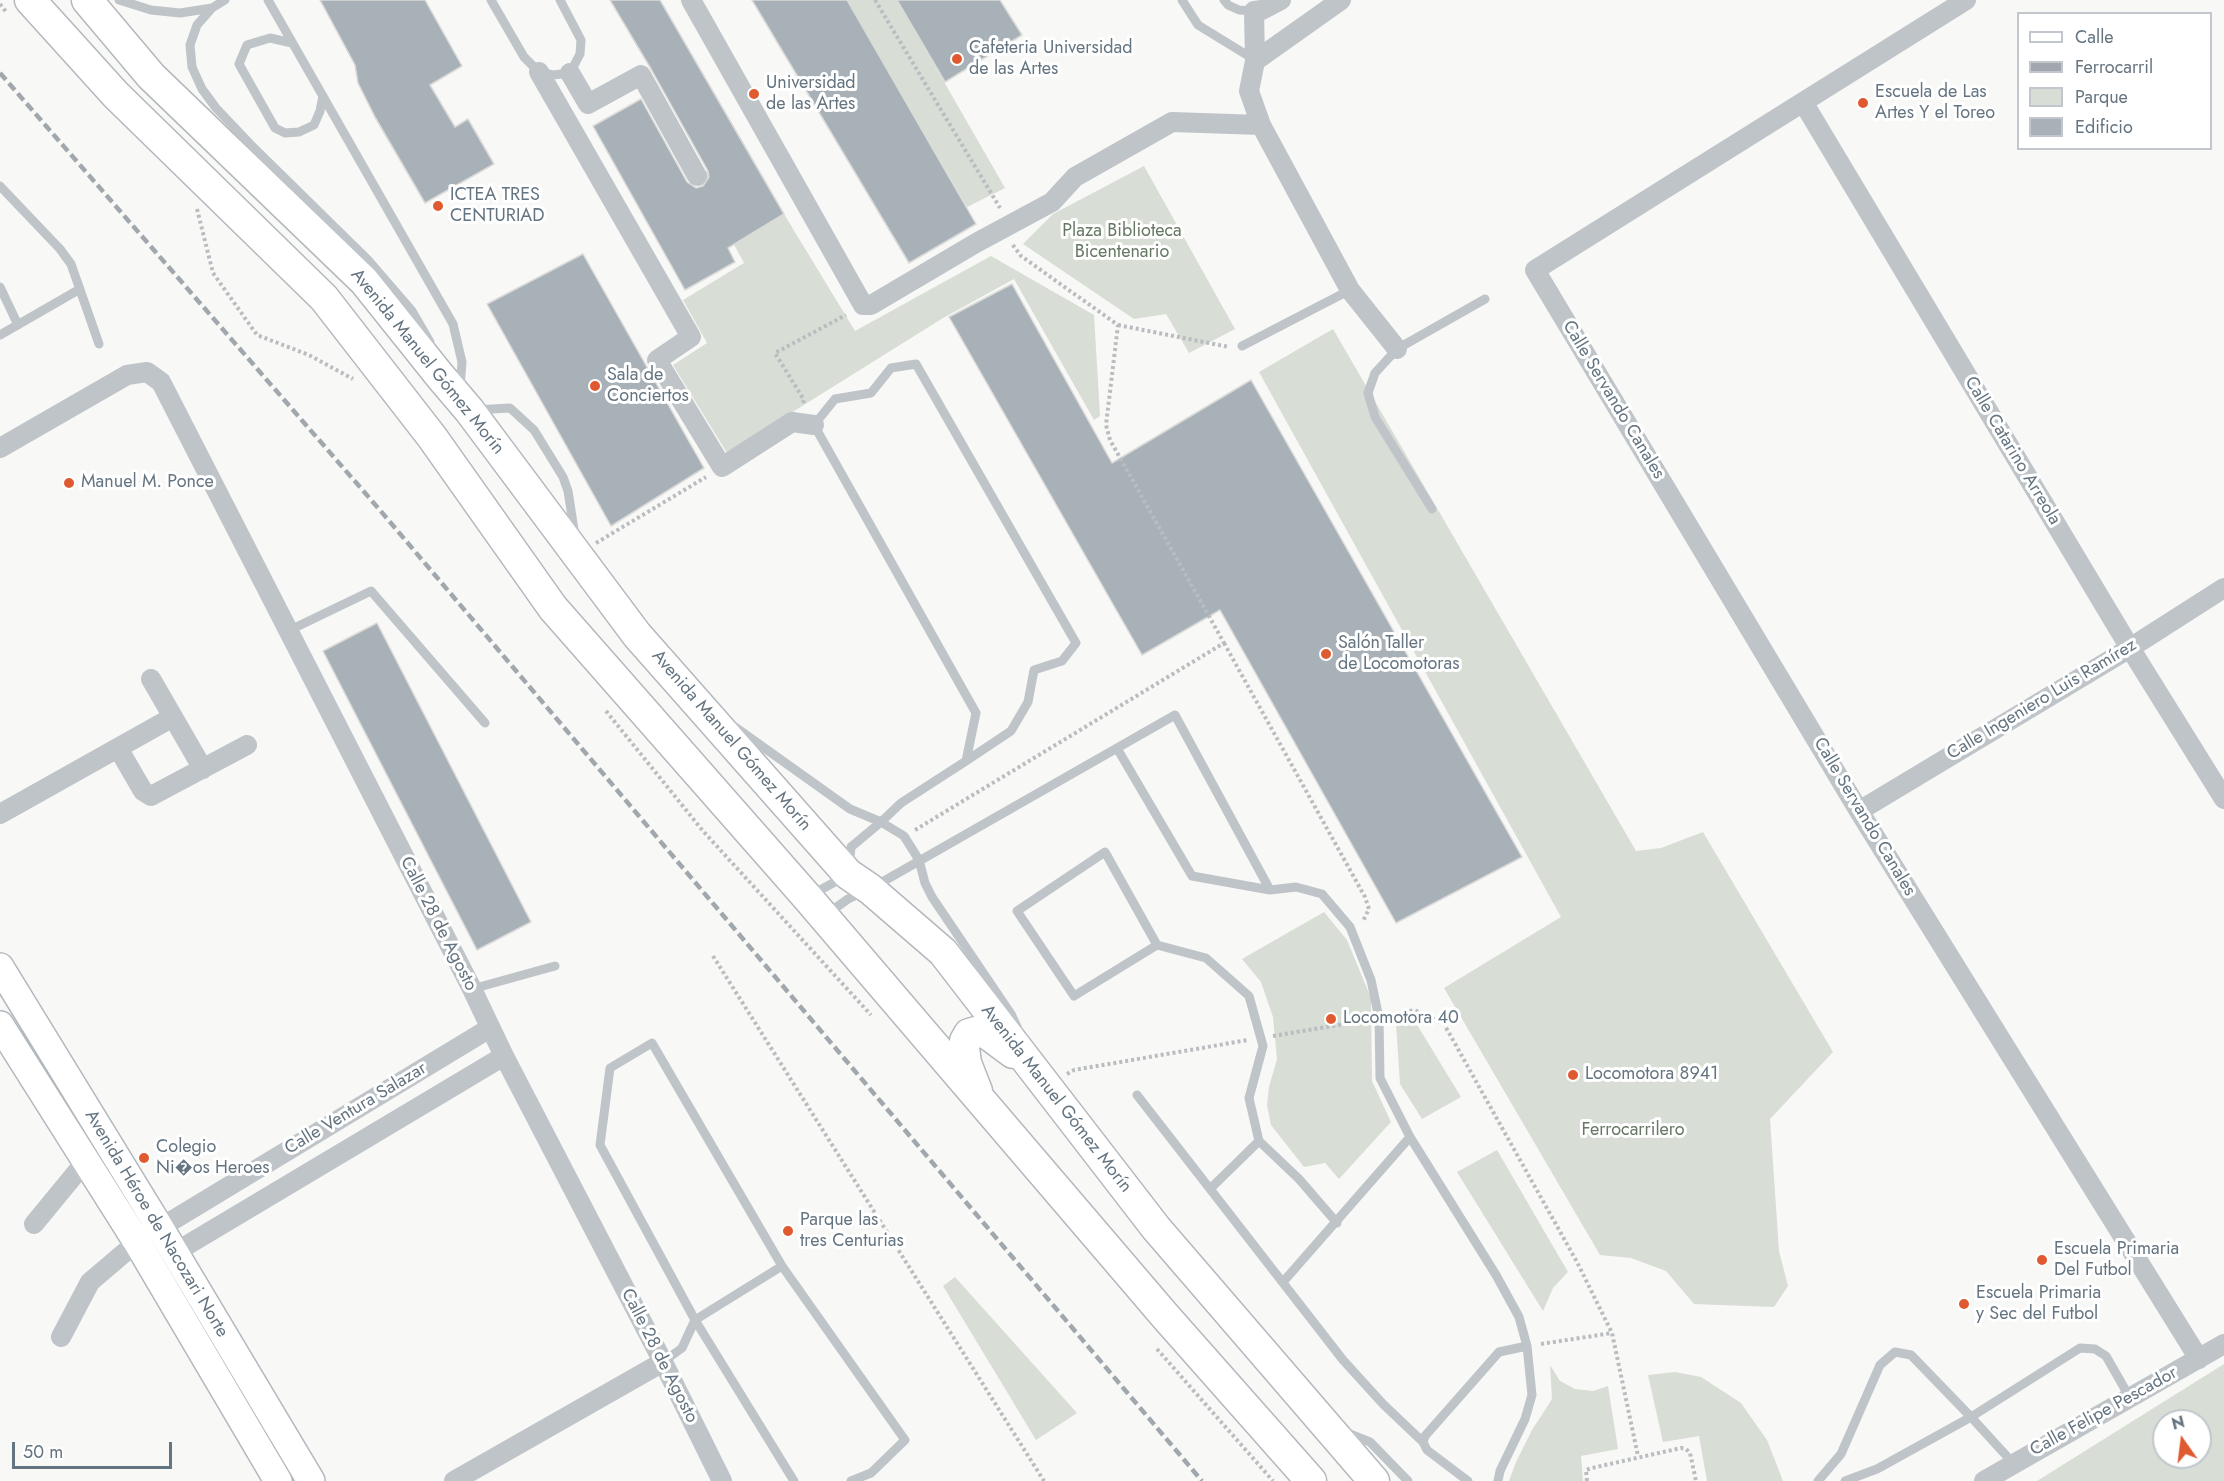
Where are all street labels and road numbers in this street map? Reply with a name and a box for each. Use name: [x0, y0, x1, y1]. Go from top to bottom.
street label: Avenida Manuel Gómez Morín: [345, 265, 509, 459]
street label: Calle Servando Canales: [1557, 317, 1669, 483]
street label: Calle Catarino Arreola: [1959, 373, 2065, 529]
street label: Calle Ingeniero Luis Ramírez: [1943, 635, 2141, 765]
street label: Avenida Manuel Gómez Morín: [647, 646, 815, 836]
street label: Calle Servando Canales: [1808, 734, 1920, 900]
street label: Calle 28 de Agosto: [395, 853, 481, 995]
street label: Avenida Manuel Gómez Morín: [976, 1001, 1136, 1197]
street label: Calle Ventura Salazar: [281, 1058, 431, 1160]
street label: Avenida Héroe de Nacozari Norte: [79, 1106, 233, 1342]
street label: Calle 28 de Agosto: [616, 1285, 702, 1427]
street label: Calle Felipe Pescador: [2027, 1363, 2181, 1461]

